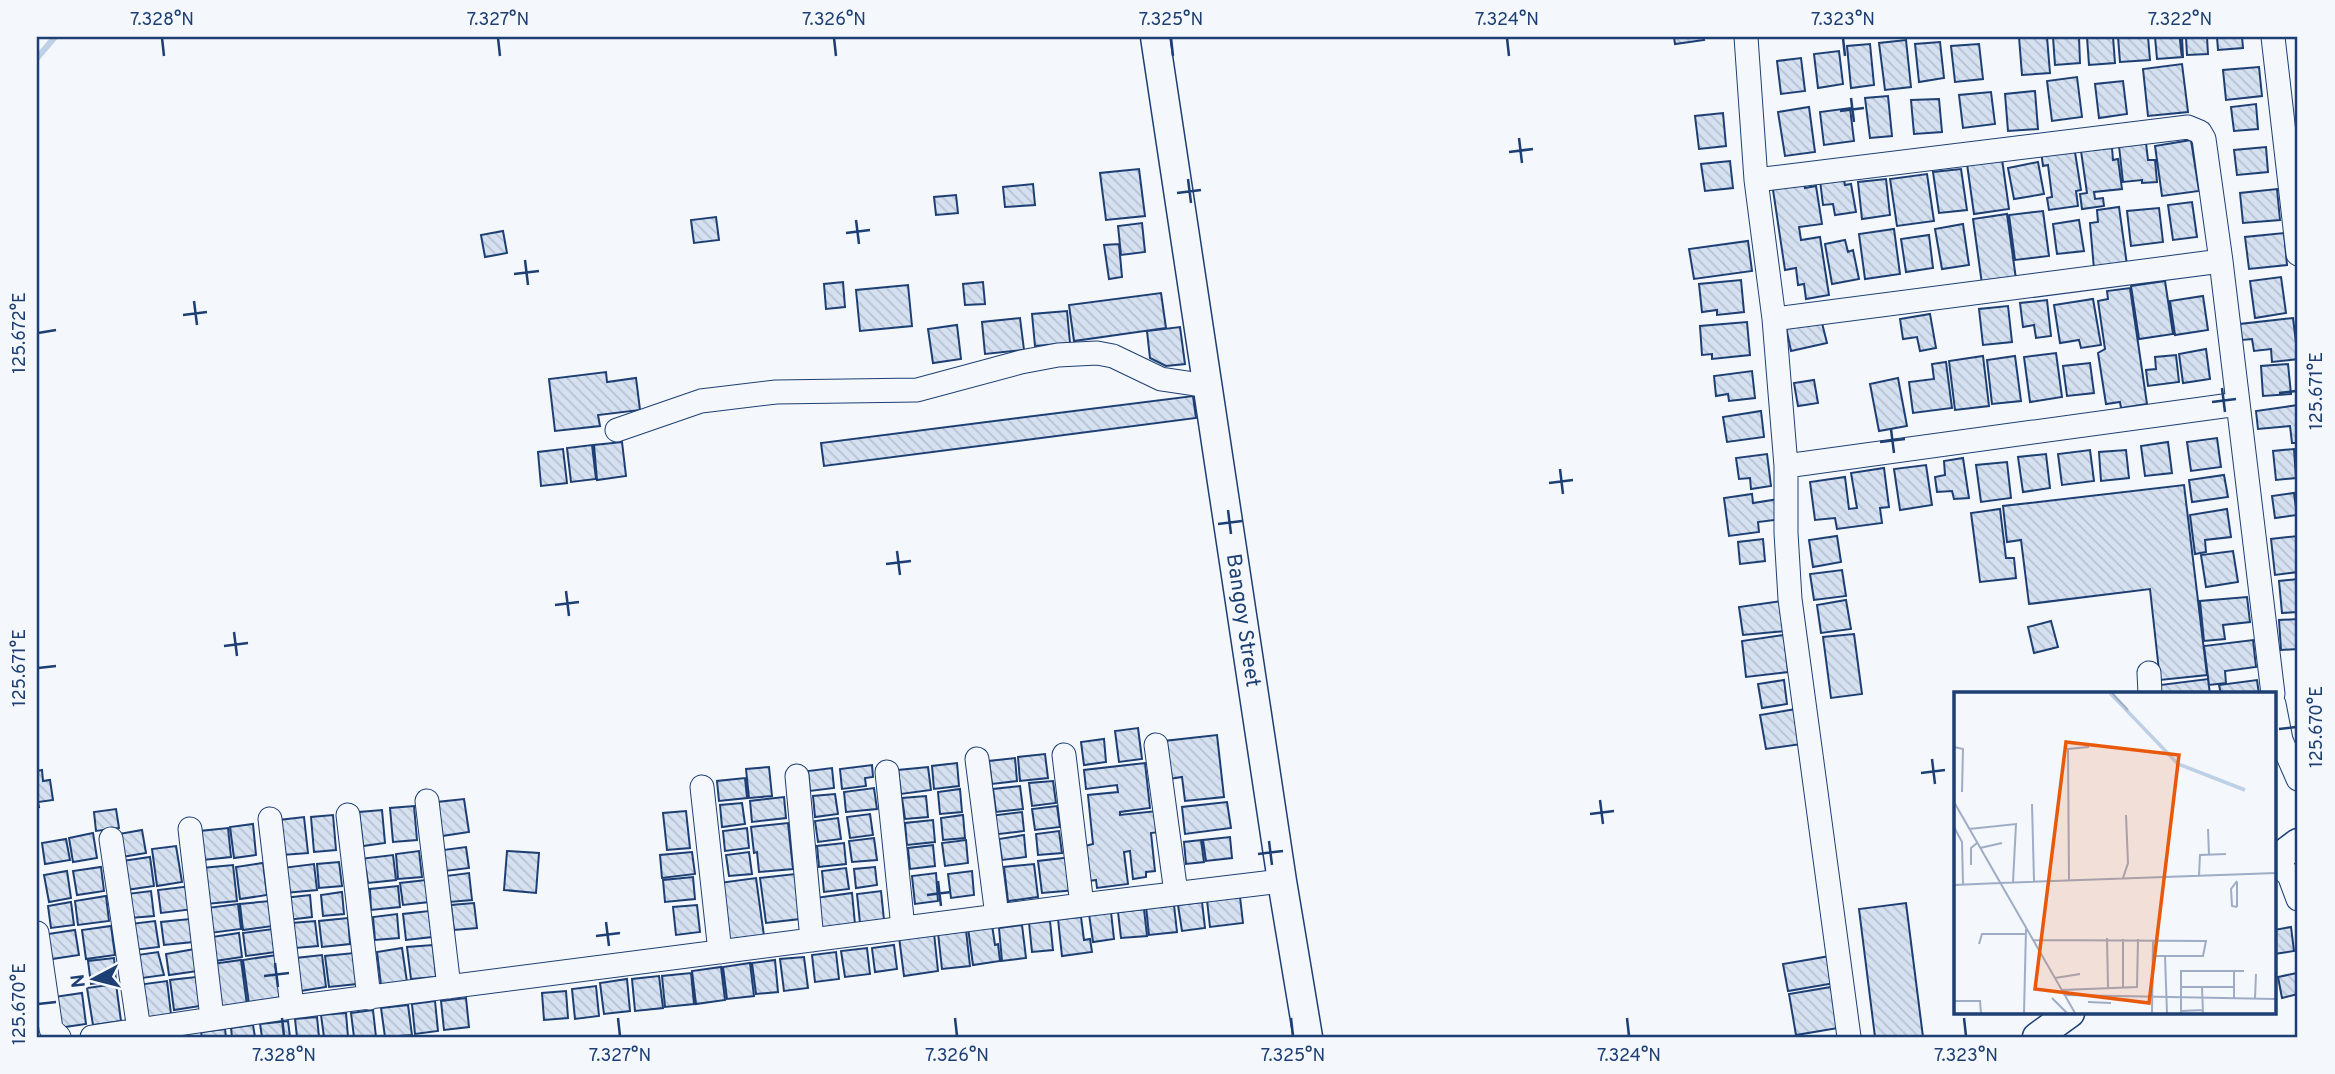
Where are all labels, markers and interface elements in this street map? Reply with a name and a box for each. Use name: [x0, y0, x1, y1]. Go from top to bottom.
text: 7.328°N: [130, 9, 194, 32]
text: 7.327°N: [467, 9, 529, 32]
text: 7.326°N: [802, 9, 866, 32]
text: 7.325°N: [1139, 9, 1203, 32]
text: 7.324°N: [1475, 9, 1539, 32]
text: 7.323°N: [1811, 9, 1875, 32]
text: 7.322°N: [2148, 9, 2212, 32]
text: 125.672°E: [9, 292, 32, 374]
text: 125.671°E: [2306, 352, 2329, 430]
street label: Bangoy Street: [1219, 552, 1266, 689]
text: 125.671°E: [9, 629, 32, 707]
text: 125.670°E: [2306, 686, 2329, 768]
inset map: [1954, 692, 2276, 1014]
north arrow: [60, 944, 130, 1014]
text: 125.670°E: [9, 963, 32, 1045]
text: N: [66, 973, 92, 989]
text: 7.328°N: [252, 1045, 316, 1068]
text: 7.327°N: [589, 1045, 651, 1068]
text: 7.326°N: [925, 1045, 989, 1068]
text: 7.325°N: [1261, 1045, 1325, 1068]
text: 7.324°N: [1597, 1045, 1661, 1068]
text: 7.323°N: [1934, 1045, 1998, 1068]

